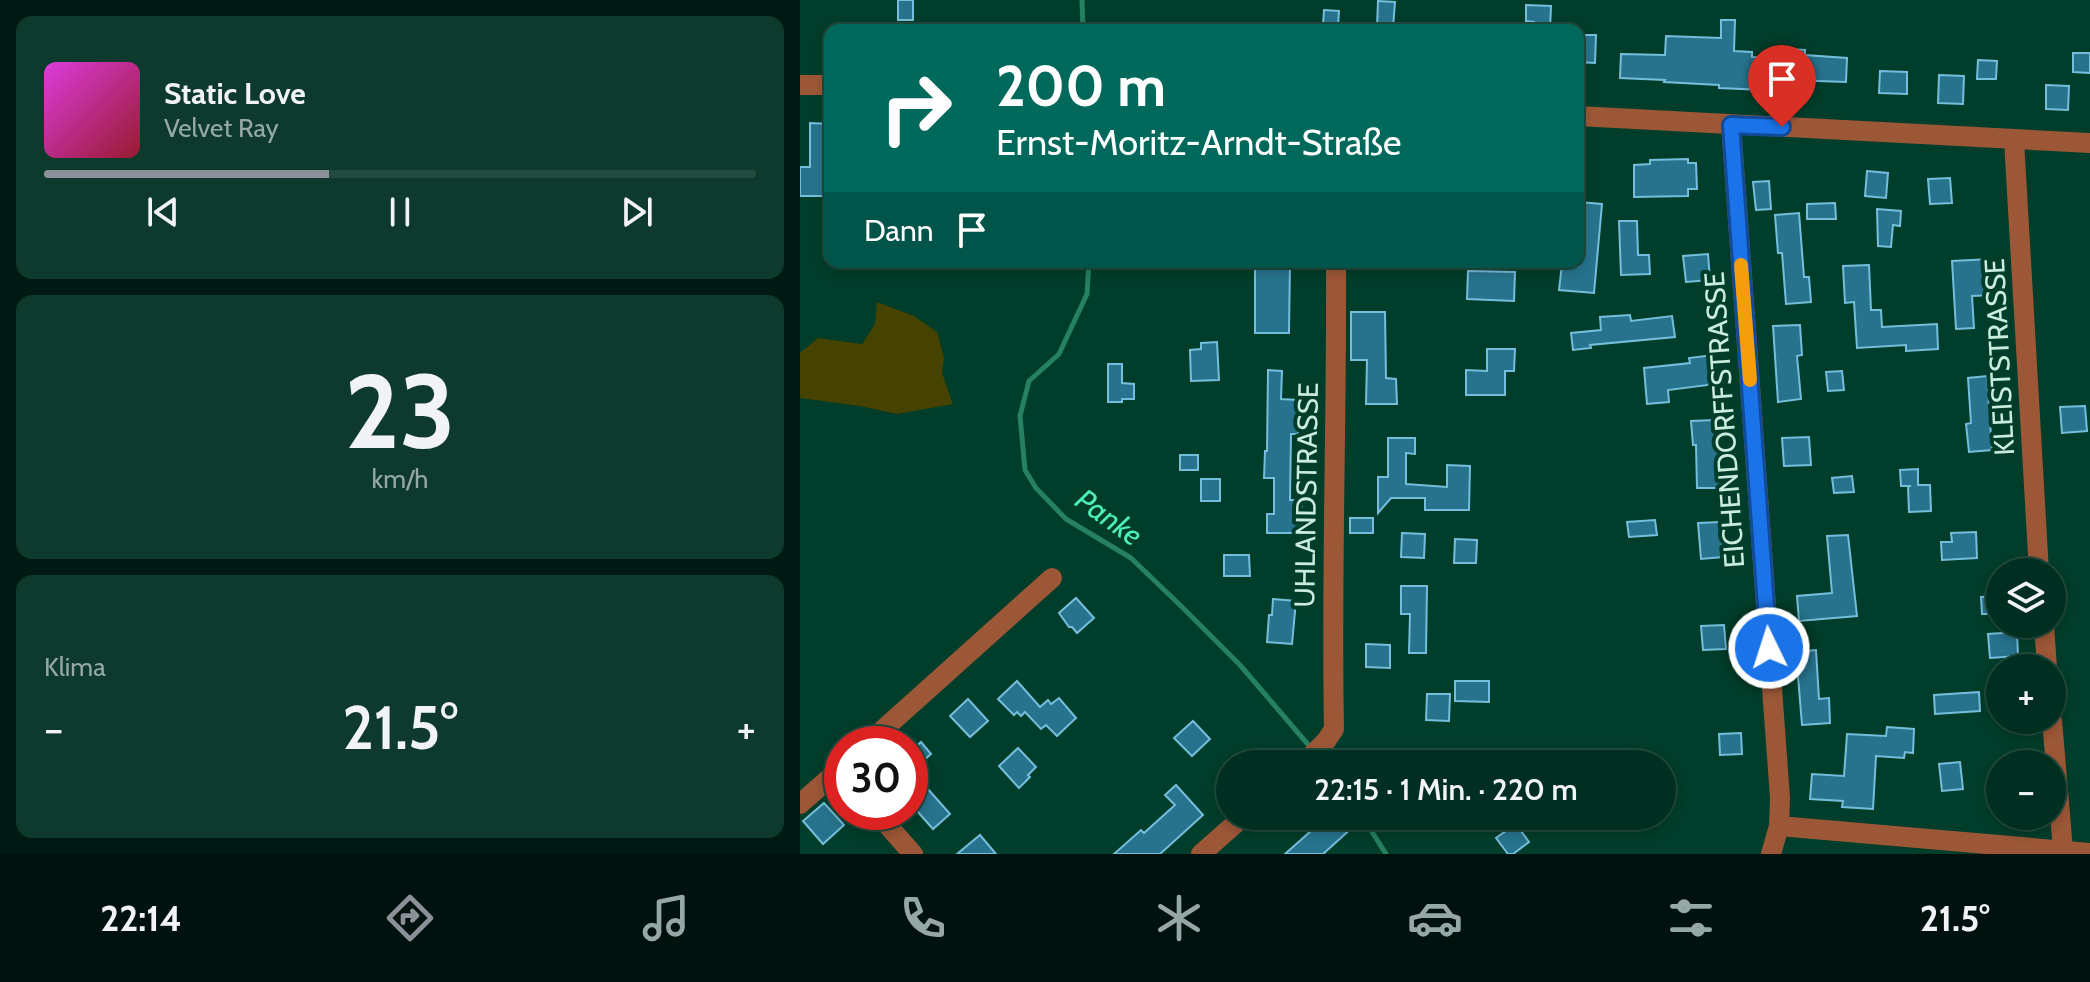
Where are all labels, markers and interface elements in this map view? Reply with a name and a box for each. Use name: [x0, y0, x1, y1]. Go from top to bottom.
pin: [1748, 45, 1816, 127]
text: 200 m: [996, 52, 1166, 120]
icon: right: [864, 56, 968, 160]
icon: arrive: [1760, 57, 1804, 101]
text: Static Love: [164, 75, 306, 112]
text: Velvet Ray: [164, 112, 279, 144]
text: Ernst-Moritz-Arndt-Straße: [996, 120, 1401, 164]
icon: previous: [141, 190, 185, 234]
icon: pause: [378, 190, 422, 234]
icon: next: [615, 190, 659, 234]
icon: arrive: [950, 208, 994, 252]
text: Dann: [864, 212, 934, 249]
street label: KLEISTSTRASSE: [1977, 258, 2021, 456]
street label: EICHENDORFFSTRASSE: [1697, 271, 1751, 569]
text: 23: [344, 348, 456, 474]
street label: UHLANDSTRASSE: [1287, 382, 1325, 608]
text: km/h: [372, 463, 428, 495]
water label: Panke: [1068, 480, 1150, 554]
map controls: [1986, 558, 2066, 830]
button: layers: [1986, 558, 2066, 638]
position arrow: [1727, 606, 1811, 690]
text: Klima: [44, 651, 106, 683]
button: +: [1986, 654, 2066, 734]
text: 21.5°: [342, 691, 458, 764]
text: −: [44, 702, 63, 755]
text: +: [737, 702, 756, 755]
speed limit sign: 30: [824, 726, 928, 830]
button: −: [1986, 750, 2066, 830]
text: 22:15 · 1 Min. · 220 m: [1314, 771, 1578, 808]
icon: directions: [382, 890, 438, 946]
icon: music: [638, 890, 694, 946]
icon: phone: [895, 890, 951, 946]
icon: climate: [1151, 890, 1207, 946]
icon: car: [1407, 890, 1463, 946]
icon: filters: [1663, 890, 1719, 946]
text: 22:14: [100, 896, 182, 940]
text: 21.5°: [1920, 896, 1990, 940]

